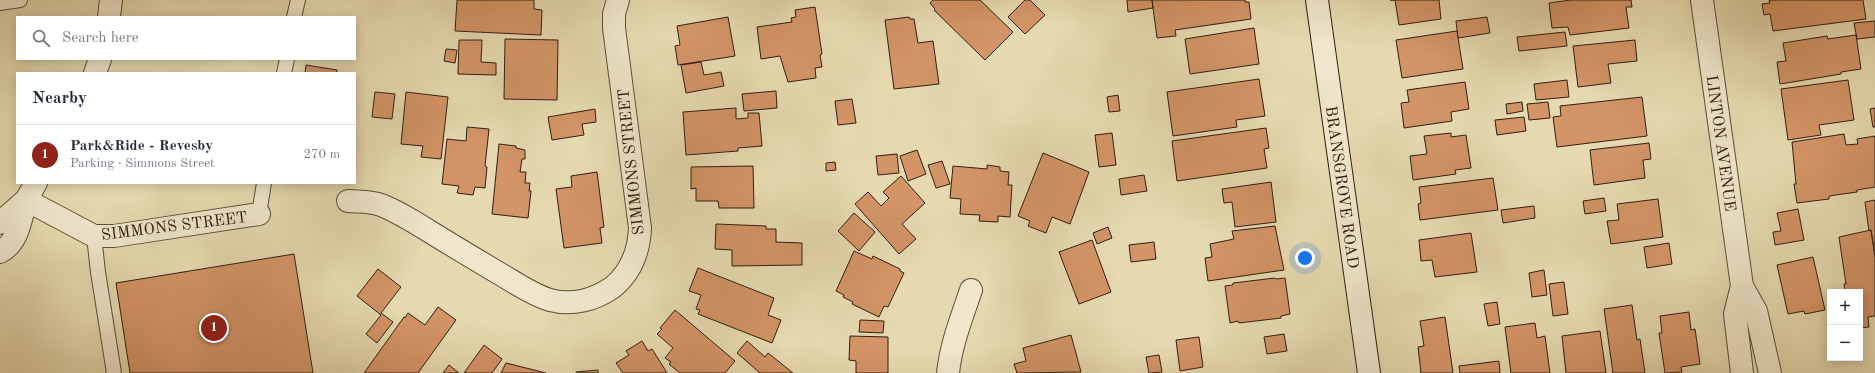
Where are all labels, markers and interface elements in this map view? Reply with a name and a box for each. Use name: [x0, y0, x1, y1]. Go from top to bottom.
search box: [16, 16, 356, 60]
icon: search: [30, 27, 52, 49]
text: Search here: [62, 31, 139, 46]
street label: LINTON AVENUE: [1703, 74, 1738, 213]
street label: SIMMONS STREET: [616, 88, 648, 236]
text: Nearby: [32, 90, 87, 107]
street label: BRANSGROVE ROAD: [1322, 105, 1360, 270]
text: Park&Ride - Revesby: [70, 139, 213, 154]
text: 1: [41, 148, 49, 161]
text: 270 m: [303, 148, 340, 161]
text: Parking · Simmons Street: [70, 157, 215, 170]
street label: SIMMONS STREET: [100, 210, 248, 244]
your location: [1295, 248, 1315, 268]
map controls: [1827, 289, 1863, 361]
button: +: [1827, 289, 1863, 325]
pin: 1: [201, 313, 227, 343]
button: −: [1827, 325, 1863, 361]

